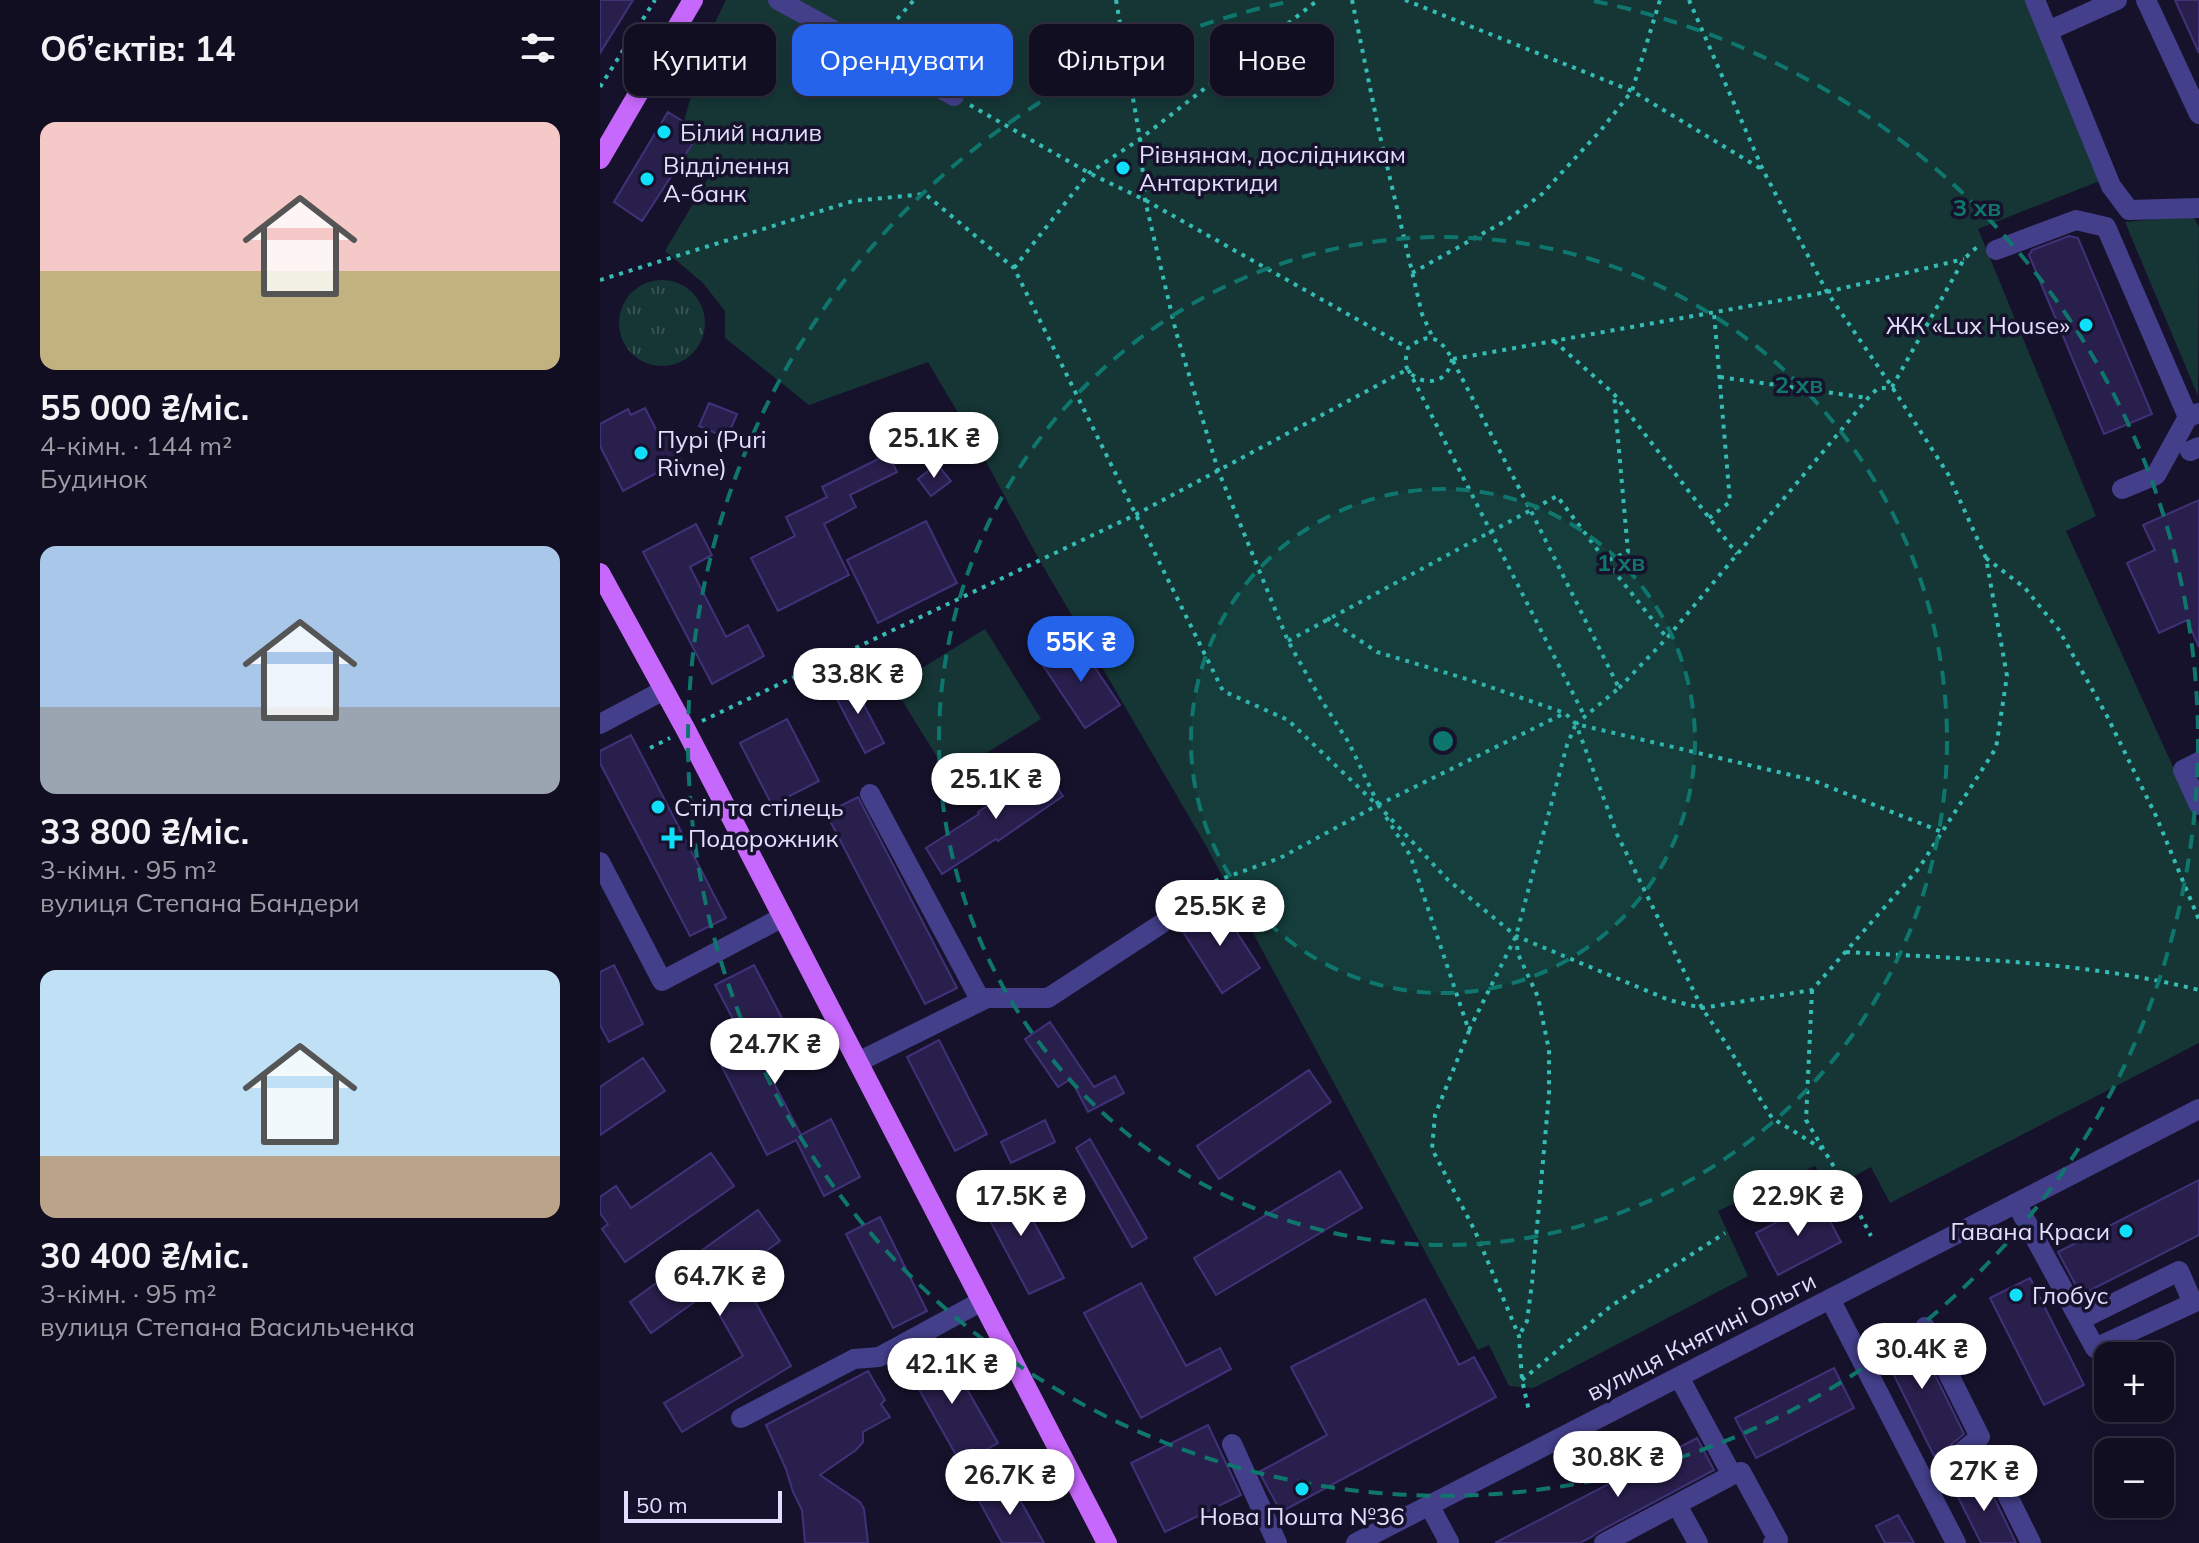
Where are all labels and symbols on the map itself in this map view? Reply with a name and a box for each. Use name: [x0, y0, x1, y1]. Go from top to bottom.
place label: Білий налив: [680, 117, 822, 147]
marker: Білий налив: [655, 123, 673, 141]
place label: Рівнянам, дослідникам Антарктиди: [1139, 139, 1406, 197]
place label: Відділення А-банк: [663, 150, 790, 208]
marker: Рівнянам, дослідникам Антарктиди: [1114, 159, 1132, 177]
marker: Відділення А-банк: [638, 170, 656, 188]
text: 3 хв: [1953, 192, 2001, 222]
place label: ЖК «Lux House»: [1886, 310, 2070, 340]
marker: ЖК «Lux House»: [2077, 316, 2095, 334]
text: 2 хв: [1775, 369, 1823, 399]
pin: 25.1K ₴: [860, 412, 1008, 480]
place label: Пурі (Puri Rivne): [657, 424, 767, 482]
marker: Пурі (Puri Rivne): [632, 444, 650, 462]
text: 1 хв: [1597, 547, 1645, 577]
pin: 55K ₴: [1025, 616, 1137, 684]
pin: 33.8K ₴: [784, 648, 932, 716]
centre of rings: [1429, 727, 1457, 755]
pin: 25.1K ₴: [922, 753, 1070, 821]
place label: Стіл та стілець: [674, 792, 844, 822]
marker: Стіл та стілець: [649, 798, 667, 816]
place label: Подорожник: [688, 823, 838, 853]
marker: Подорожник: [663, 829, 681, 847]
pin: 25.5K ₴: [1146, 880, 1294, 948]
pin: 24.7K ₴: [701, 1018, 849, 1086]
pin: 17.5K ₴: [947, 1170, 1095, 1238]
pin: 22.9K ₴: [1724, 1170, 1872, 1238]
place label: Гавана Краси: [1951, 1216, 2110, 1246]
marker: Гавана Краси: [2117, 1222, 2135, 1240]
pin: 64.7K ₴: [646, 1250, 794, 1318]
street label: вулиця Княгині Ольги: [1581, 1265, 1821, 1407]
place label: Глобус: [2032, 1280, 2109, 1310]
marker: Глобус: [2007, 1286, 2025, 1304]
pin: 30.4K ₴: [1848, 1323, 1996, 1391]
pin: 42.1K ₴: [878, 1338, 1026, 1406]
pin: 30.8K ₴: [1544, 1431, 1692, 1499]
pin: 27K ₴: [1928, 1445, 2040, 1513]
pin: 26.7K ₴: [936, 1449, 1084, 1517]
marker: Нова Пошта №36: [1293, 1480, 1311, 1498]
scale bar: [624, 1487, 782, 1523]
place label: Нова Пошта №36: [1199, 1501, 1405, 1531]

